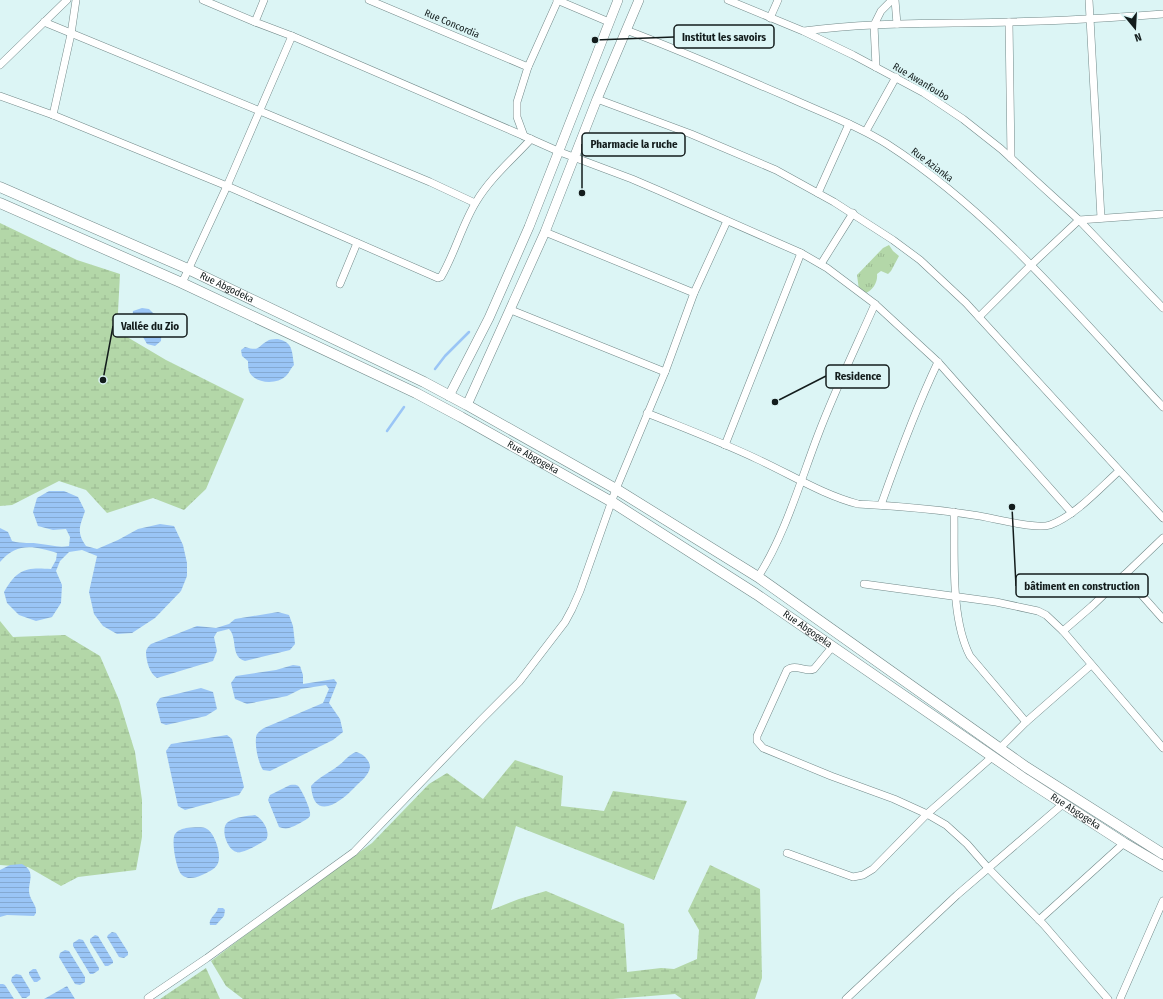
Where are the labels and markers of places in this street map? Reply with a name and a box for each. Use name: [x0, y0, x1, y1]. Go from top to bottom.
callout: Institut les savoirs: [674, 25, 774, 48]
callout: Pharmacie la ruche: [582, 133, 685, 156]
callout: Vallée du Zio: [113, 314, 187, 337]
callout: Residence: [826, 365, 889, 388]
callout: bâtiment en construction: [1016, 574, 1148, 597]

